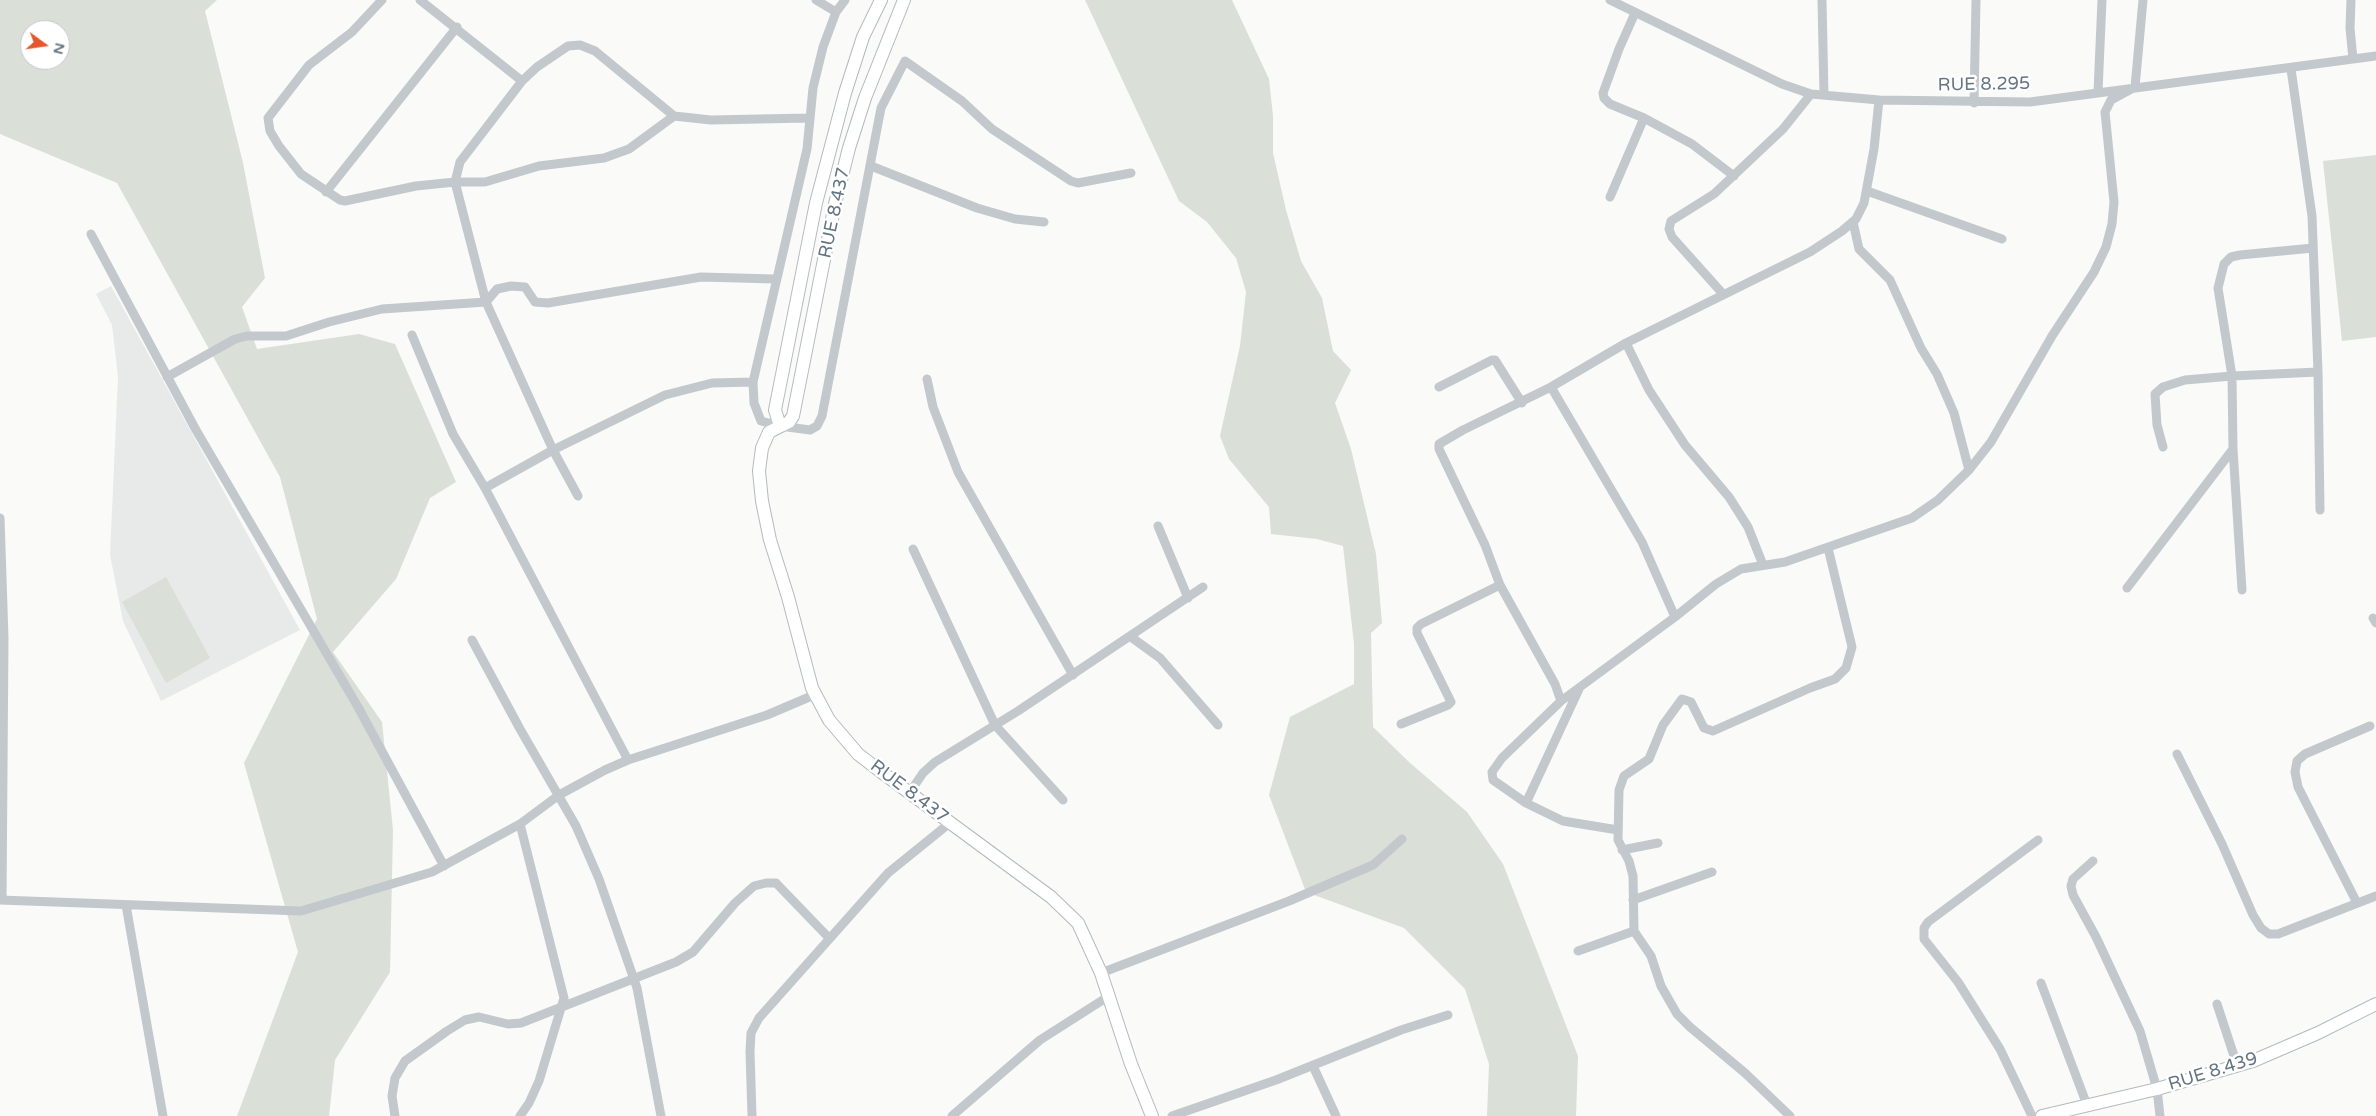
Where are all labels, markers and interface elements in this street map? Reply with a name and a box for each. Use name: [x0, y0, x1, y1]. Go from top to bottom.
north arrow: [20, 20, 70, 70]
text: N: [49, 41, 69, 56]
street label: RUE 8.295: [1938, 73, 2030, 97]
street label: RUE 8.437: [815, 166, 855, 260]
street label: RUE 8.437: [866, 756, 952, 828]
street label: RUE 8.439: [2166, 1048, 2260, 1096]

